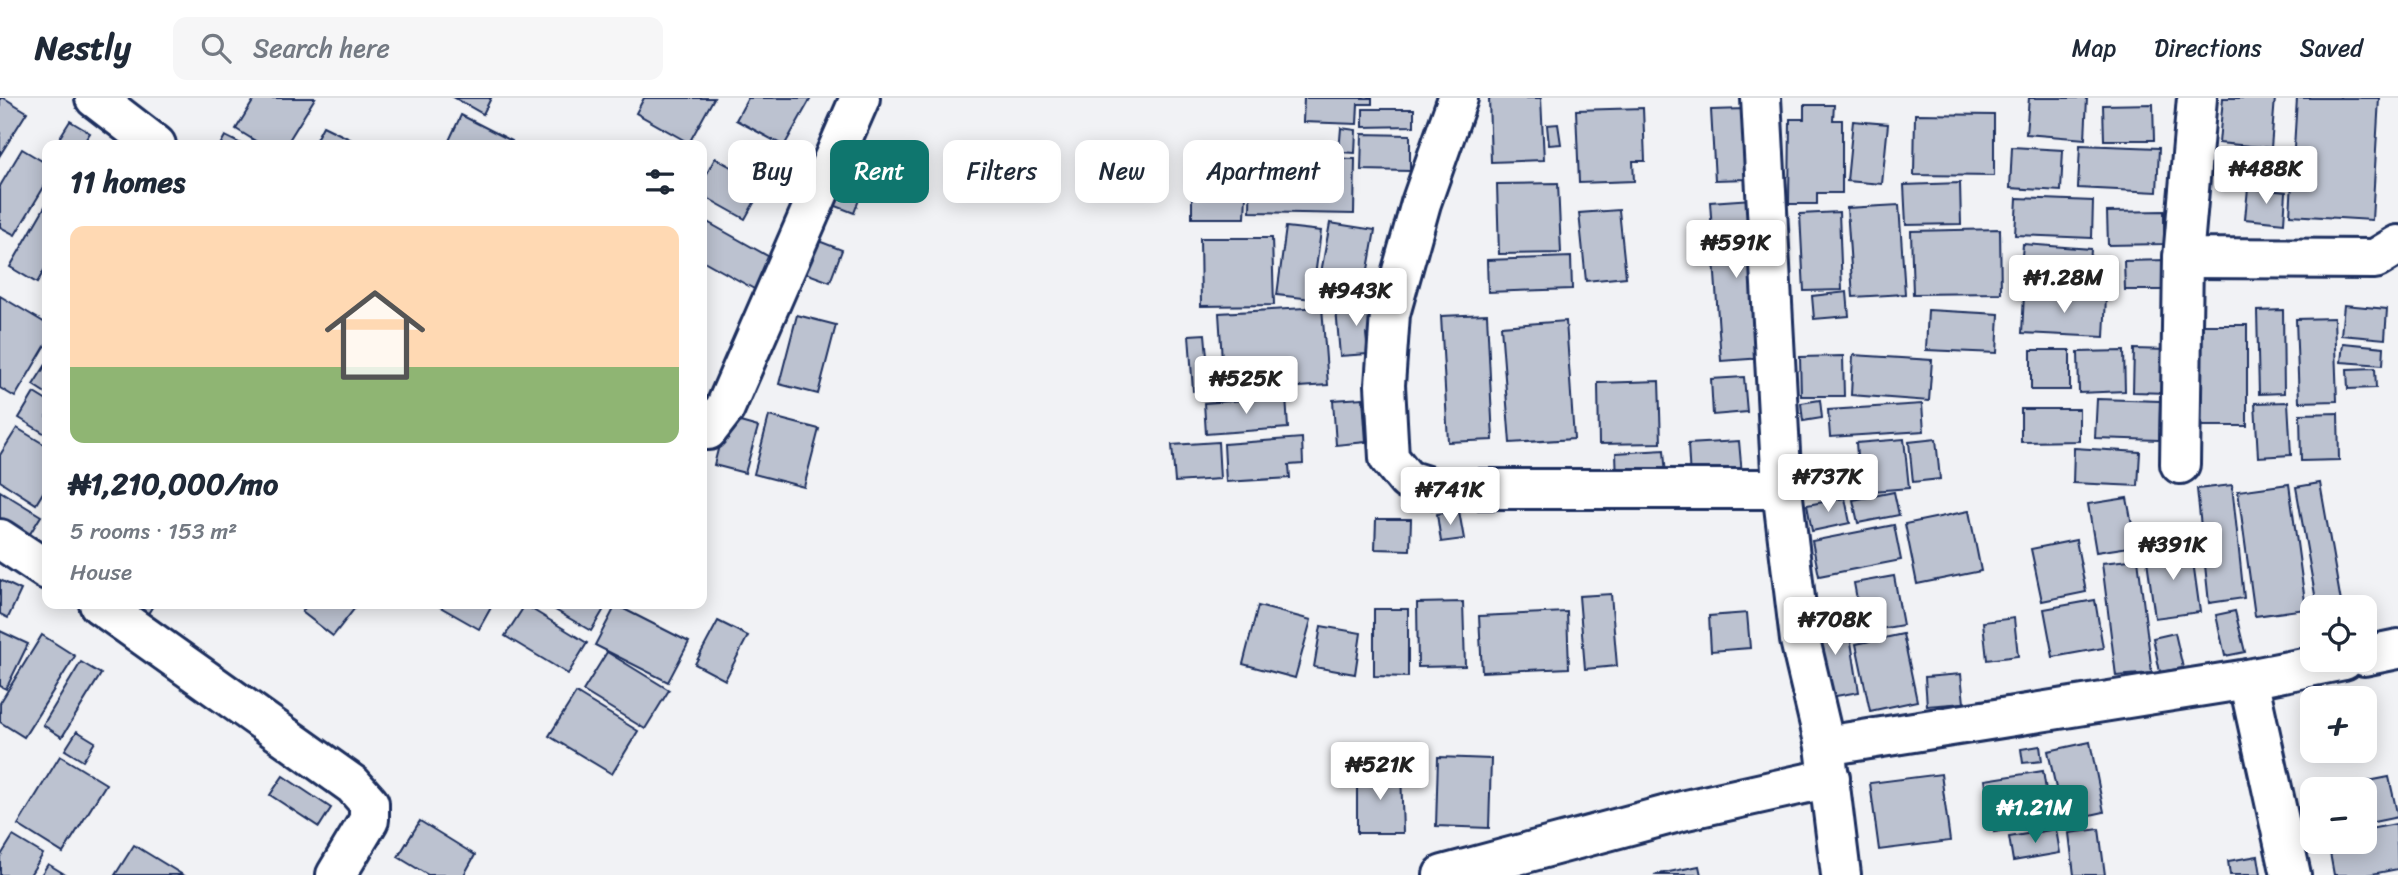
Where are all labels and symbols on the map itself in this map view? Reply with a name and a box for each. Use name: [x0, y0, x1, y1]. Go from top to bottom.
pin: ₦488K: [2217, 146, 2315, 206]
pin: ₦591K: [1687, 220, 1785, 280]
pin: ₦1.28M: [2007, 256, 2121, 315]
pin: ₦943K: [1307, 268, 1405, 328]
pin: ₦525K: [1197, 356, 1295, 416]
pin: ₦737K: [1779, 454, 1877, 514]
pin: ₦741K: [1401, 468, 1499, 527]
pin: ₦391K: [2124, 522, 2222, 582]
pin: ₦708K: [1786, 598, 1884, 657]
pin: ₦521K: [1331, 742, 1429, 802]
pin: ₦1.21M: [1978, 786, 2092, 845]

